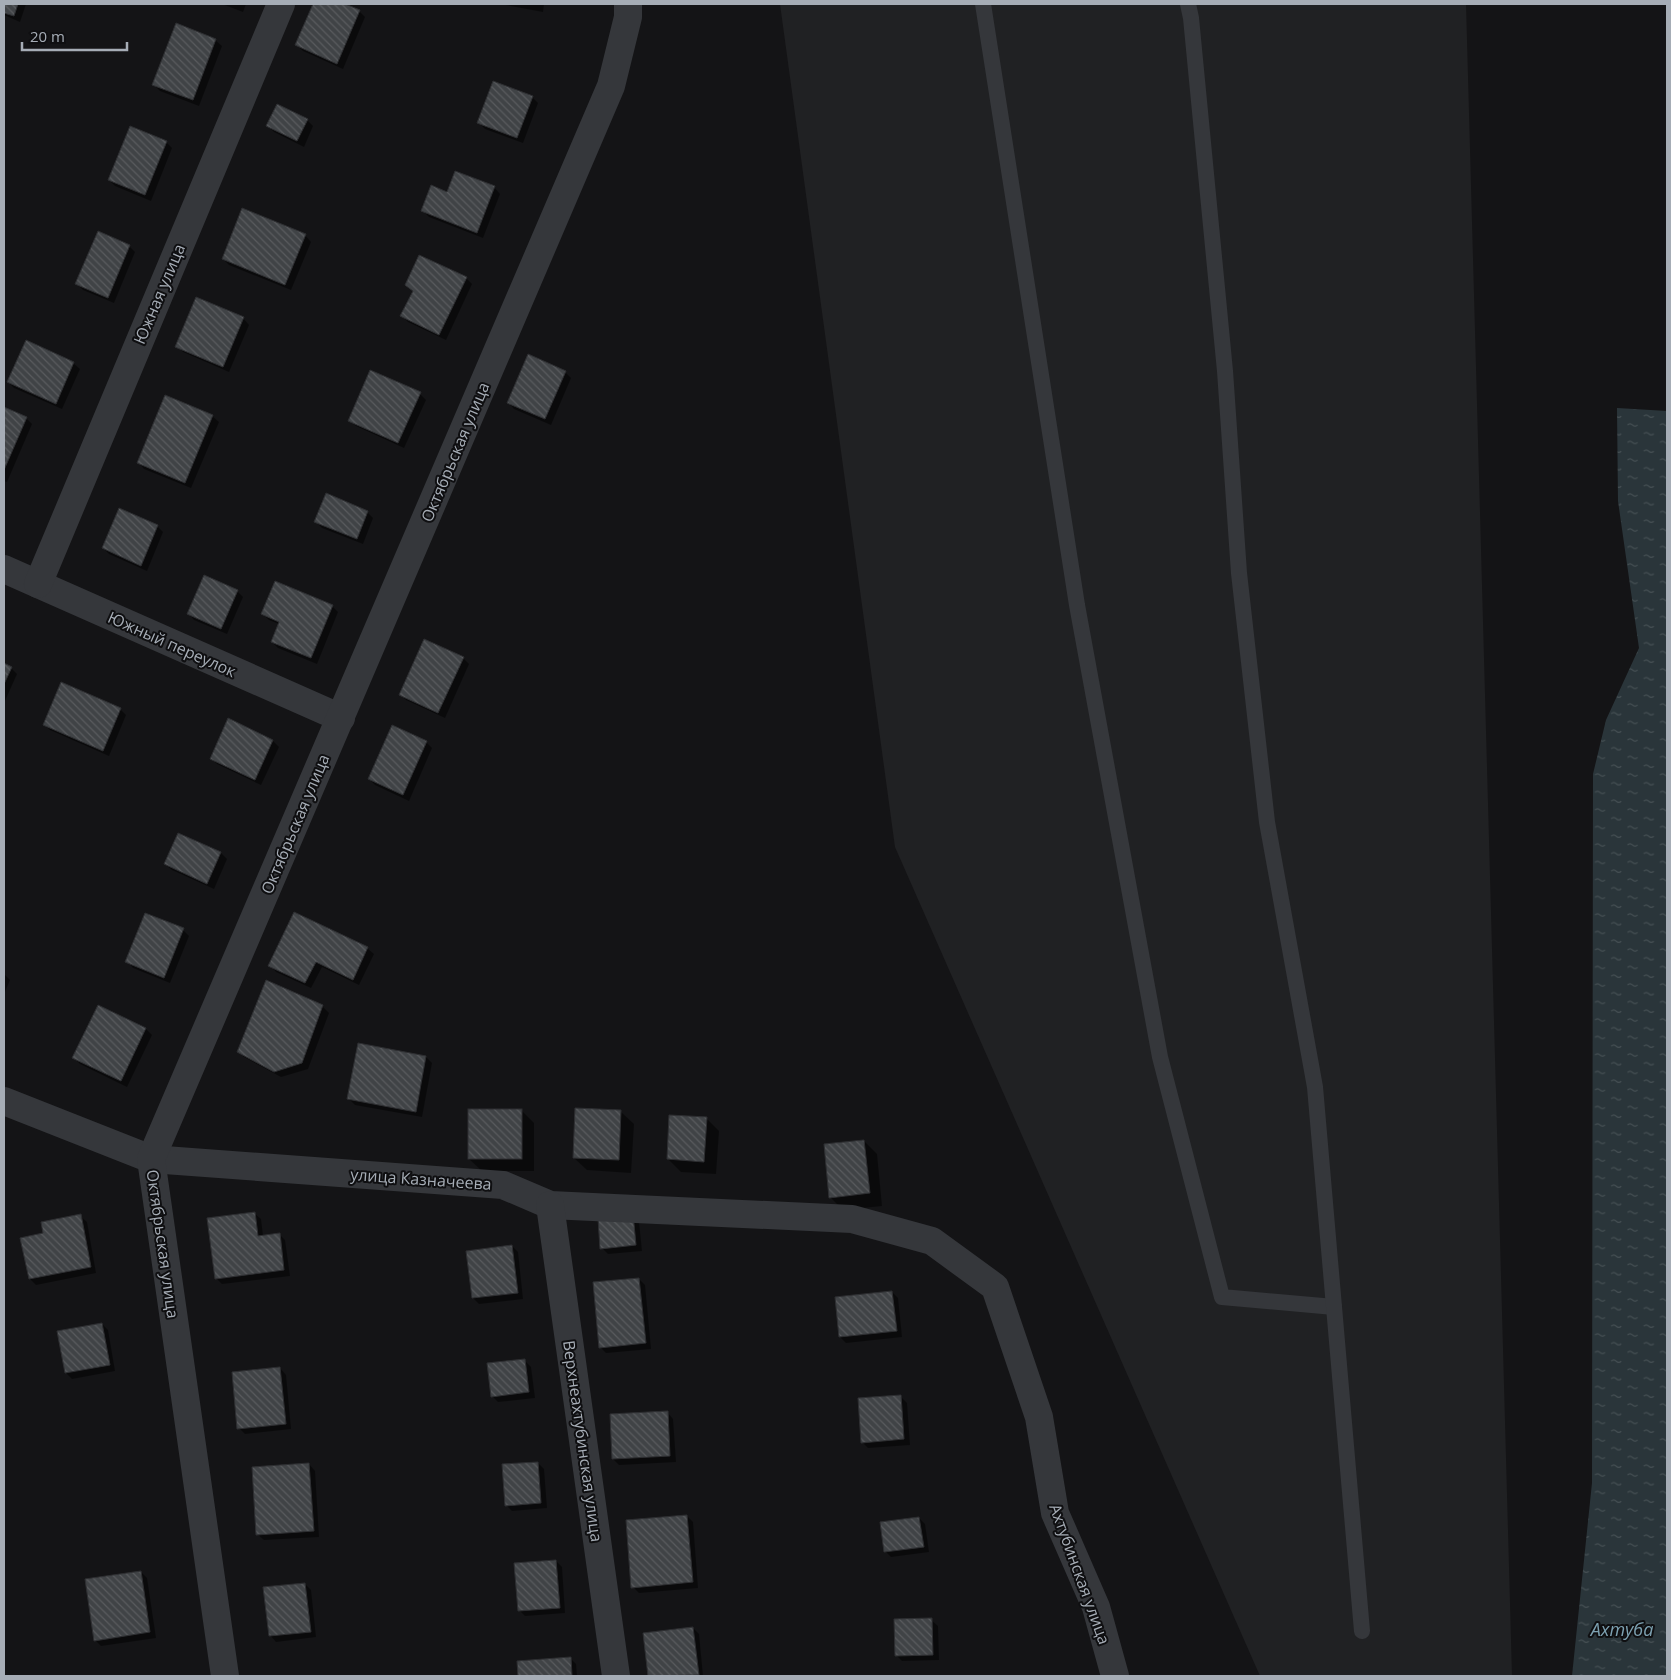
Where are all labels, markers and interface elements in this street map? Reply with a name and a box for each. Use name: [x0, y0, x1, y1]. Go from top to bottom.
scale bar: [22, 20, 128, 52]
text: 20 m: [30, 26, 65, 46]
street label: Южная улица: [128, 241, 190, 347]
street label: Октябрьская улица: [416, 379, 494, 525]
street label: Южный переулок: [104, 606, 240, 682]
street label: Октябрьская улица: [256, 751, 334, 897]
street label: улица Казначеева: [350, 1163, 492, 1195]
street label: Октябрьская улица: [142, 1168, 184, 1320]
street label: Верхнеахтубинская улица: [558, 1339, 608, 1543]
street label: Ахтубинская улица: [1044, 1501, 1116, 1647]
water label: Ахтуба: [1589, 1617, 1653, 1641]

